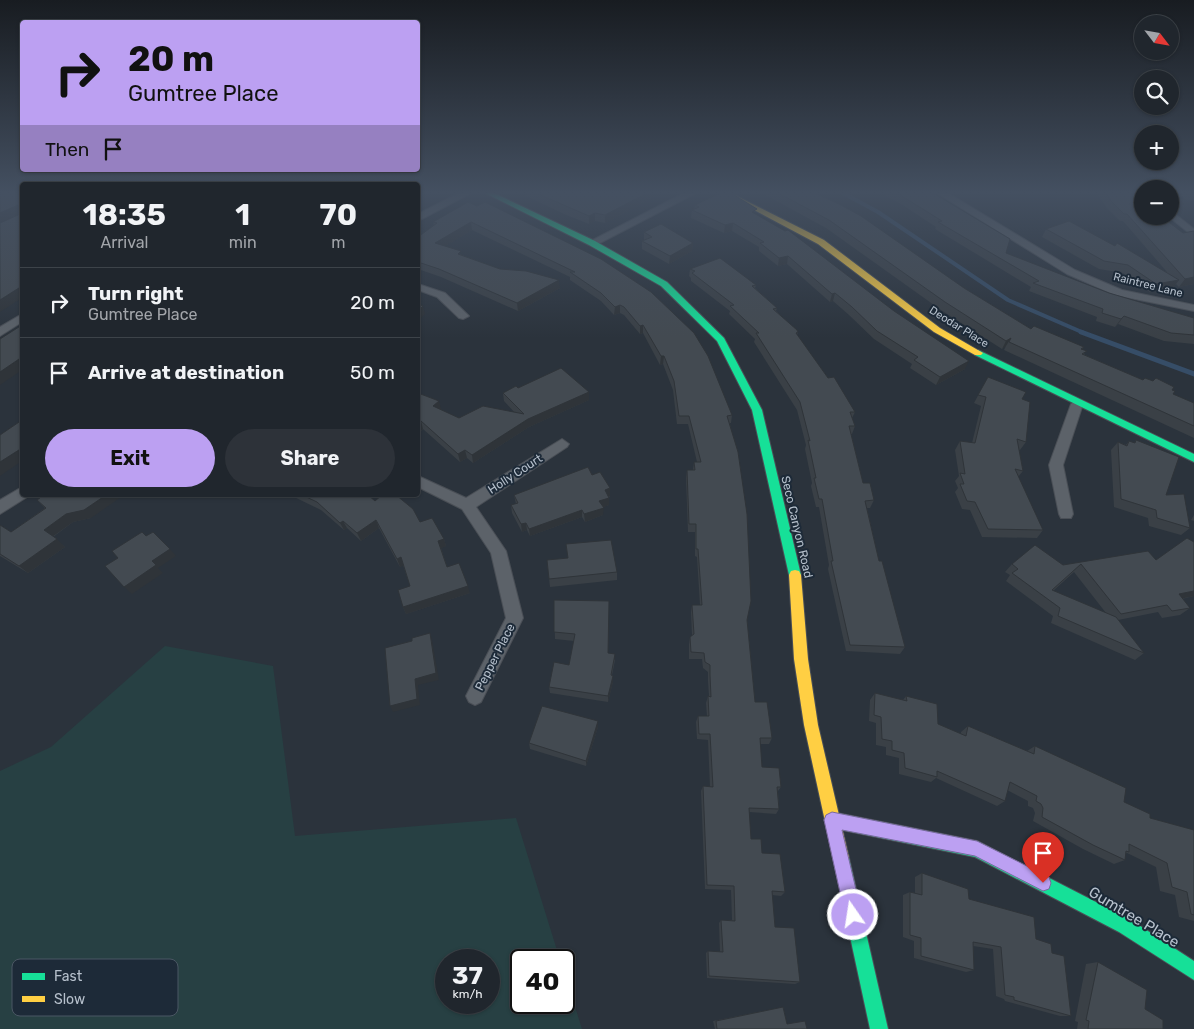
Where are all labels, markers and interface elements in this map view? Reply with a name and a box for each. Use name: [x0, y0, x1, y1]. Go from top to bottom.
north arrow: [1134, 15, 1179, 60]
map controls: [1134, 15, 1179, 225]
text: 20 m: [128, 38, 214, 80]
icon: right: [45, 40, 110, 105]
button: search: [1134, 70, 1179, 115]
text: Gumtree Place: [128, 80, 278, 107]
button: +: [1134, 125, 1179, 170]
icon: arrive: [99, 135, 127, 163]
text: Then: [45, 138, 89, 161]
button: −: [1134, 180, 1179, 225]
text: 18:35: [83, 197, 166, 233]
text: 1: [235, 197, 250, 233]
text: 70: [320, 197, 357, 233]
text: Arrival: [100, 233, 148, 252]
text: min: [229, 233, 257, 252]
text: m: [331, 233, 345, 252]
street label: Raintree Lane: [1112, 270, 1184, 300]
text: Turn right: [88, 282, 183, 305]
icon: right: [45, 289, 73, 317]
text: 20 m: [350, 291, 395, 314]
street label: Deodar Place: [927, 304, 991, 350]
text: Gumtree Place: [88, 305, 197, 324]
icon: arrive: [45, 359, 73, 387]
text: Arrive at destination: [88, 361, 284, 384]
text: 50 m: [350, 361, 395, 384]
button: Exit: [45, 429, 215, 487]
button: Share: [225, 429, 395, 487]
street label: Holly Court: [485, 451, 545, 497]
street label: Seco Canyon Road: [778, 475, 816, 579]
street label: Pepper Place: [472, 621, 518, 693]
pin: [1022, 832, 1064, 883]
icon: arrive: [1029, 839, 1057, 867]
street label: Gumtree Place: [1085, 883, 1183, 951]
position arrow: [826, 888, 878, 940]
speed limit sign: 40: [510, 949, 575, 1014]
legend: [12, 959, 178, 1016]
text: 37: [452, 961, 483, 990]
text: Fast: [54, 968, 83, 985]
text: km/h: [453, 987, 482, 1001]
text: Slow: [54, 991, 85, 1008]

